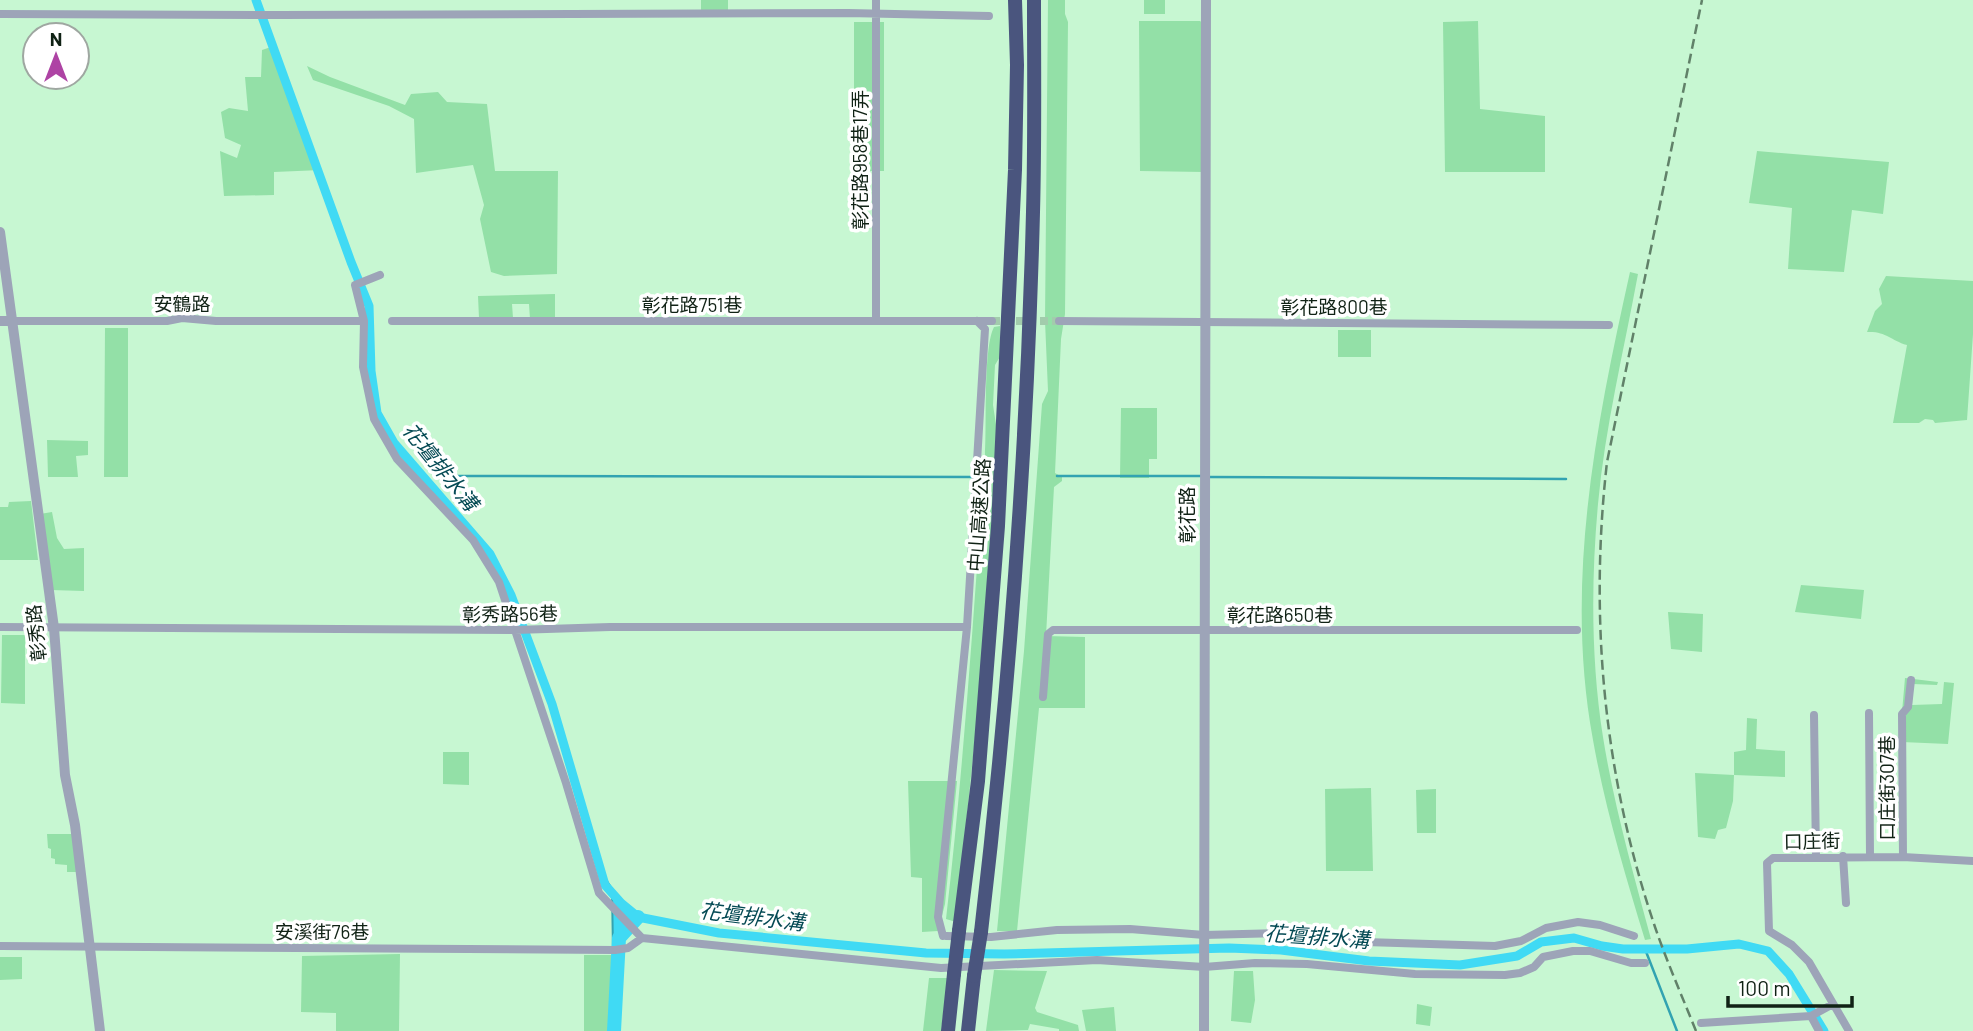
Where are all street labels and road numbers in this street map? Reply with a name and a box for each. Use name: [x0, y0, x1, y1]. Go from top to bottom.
street label: 彰花路958巷17弄: [848, 90, 871, 230]
street label: 安鶴路: [153, 292, 211, 315]
street label: 彰花路751巷: [642, 293, 742, 316]
street label: 彰花路800巷: [1280, 295, 1388, 318]
street label: 中山高速公路: [963, 457, 994, 573]
street label: 彰花路: [1175, 486, 1198, 544]
street label: 彰秀路56巷: [462, 601, 558, 626]
street label: 彰秀路: [21, 603, 50, 663]
street label: 彰花路650巷: [1227, 603, 1333, 626]
street label: 口庄街307巷: [1875, 735, 1898, 841]
street label: 口庄街: [1783, 829, 1841, 852]
street label: 安溪街76巷: [275, 920, 369, 943]

